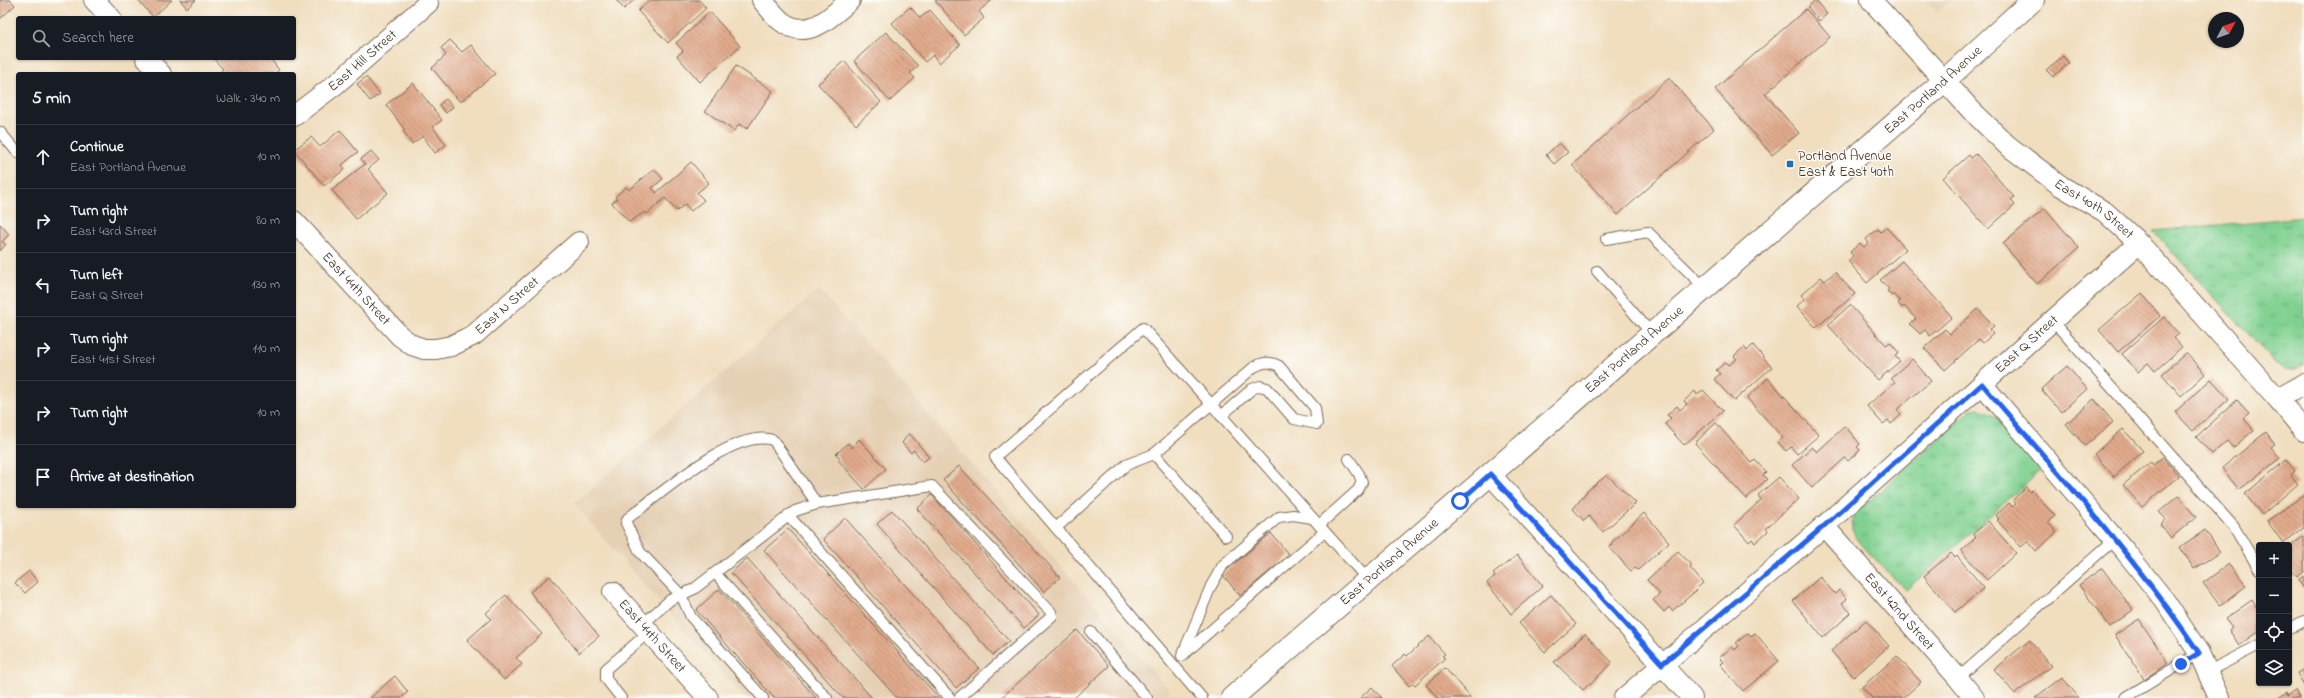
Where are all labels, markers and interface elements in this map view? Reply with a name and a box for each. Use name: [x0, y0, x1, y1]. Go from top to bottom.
north arrow: [2208, 12, 2244, 48]
search box: [16, 16, 296, 60]
street label: East Hill Street: [324, 24, 402, 97]
icon: search: [30, 27, 52, 49]
text: Search here: [62, 27, 134, 49]
street label: East Portland Avenue: [1879, 40, 1987, 139]
text: 5 min: [32, 86, 71, 111]
text: Walk · 340 m: [216, 89, 280, 108]
text: Continue: [70, 136, 124, 158]
icon: ahead: [32, 146, 54, 168]
place label: Portland Avenue East & East 40th: [1798, 146, 1894, 183]
text: 10 m: [257, 147, 280, 166]
text: East Portland Avenue: [70, 158, 186, 177]
marker: Portland Avenue East & East 40th: [1785, 159, 1795, 169]
street label: East 40th Street: [2050, 174, 2139, 244]
text: Turn right: [70, 200, 128, 222]
icon: right: [32, 210, 54, 232]
text: 80 m: [256, 211, 280, 230]
text: East 43rd Street: [70, 222, 157, 241]
street label: East 44th Street: [317, 247, 396, 330]
text: Turn left: [70, 264, 123, 286]
street label: East N Street: [470, 271, 544, 340]
icon: left: [32, 274, 54, 296]
text: 130 m: [252, 275, 280, 294]
text: East Q Street: [70, 286, 144, 305]
street label: East Portland Avenue: [1580, 300, 1689, 399]
street label: East Q Street: [1990, 310, 2063, 378]
text: Turn right: [70, 328, 128, 350]
icon: right: [32, 338, 54, 360]
text: 110 m: [253, 339, 280, 358]
text: East 41st Street: [70, 350, 156, 369]
icon: right: [32, 402, 54, 424]
text: Turn right: [70, 402, 128, 424]
text: 10 m: [257, 403, 280, 422]
icon: arrive: [32, 466, 54, 488]
text: Arrive at destination: [70, 466, 194, 488]
route start: [1451, 492, 1469, 510]
street label: East Portland Avenue: [1335, 512, 1444, 611]
map controls: [2256, 542, 2292, 686]
button: +: [2256, 542, 2292, 578]
street label: East 42nd Street: [1859, 568, 1940, 655]
button: −: [2256, 578, 2292, 614]
street label: East 44th Street: [613, 594, 691, 678]
button: locate: [2256, 614, 2292, 650]
button: layers: [2256, 650, 2292, 686]
route end: [2172, 655, 2190, 673]

